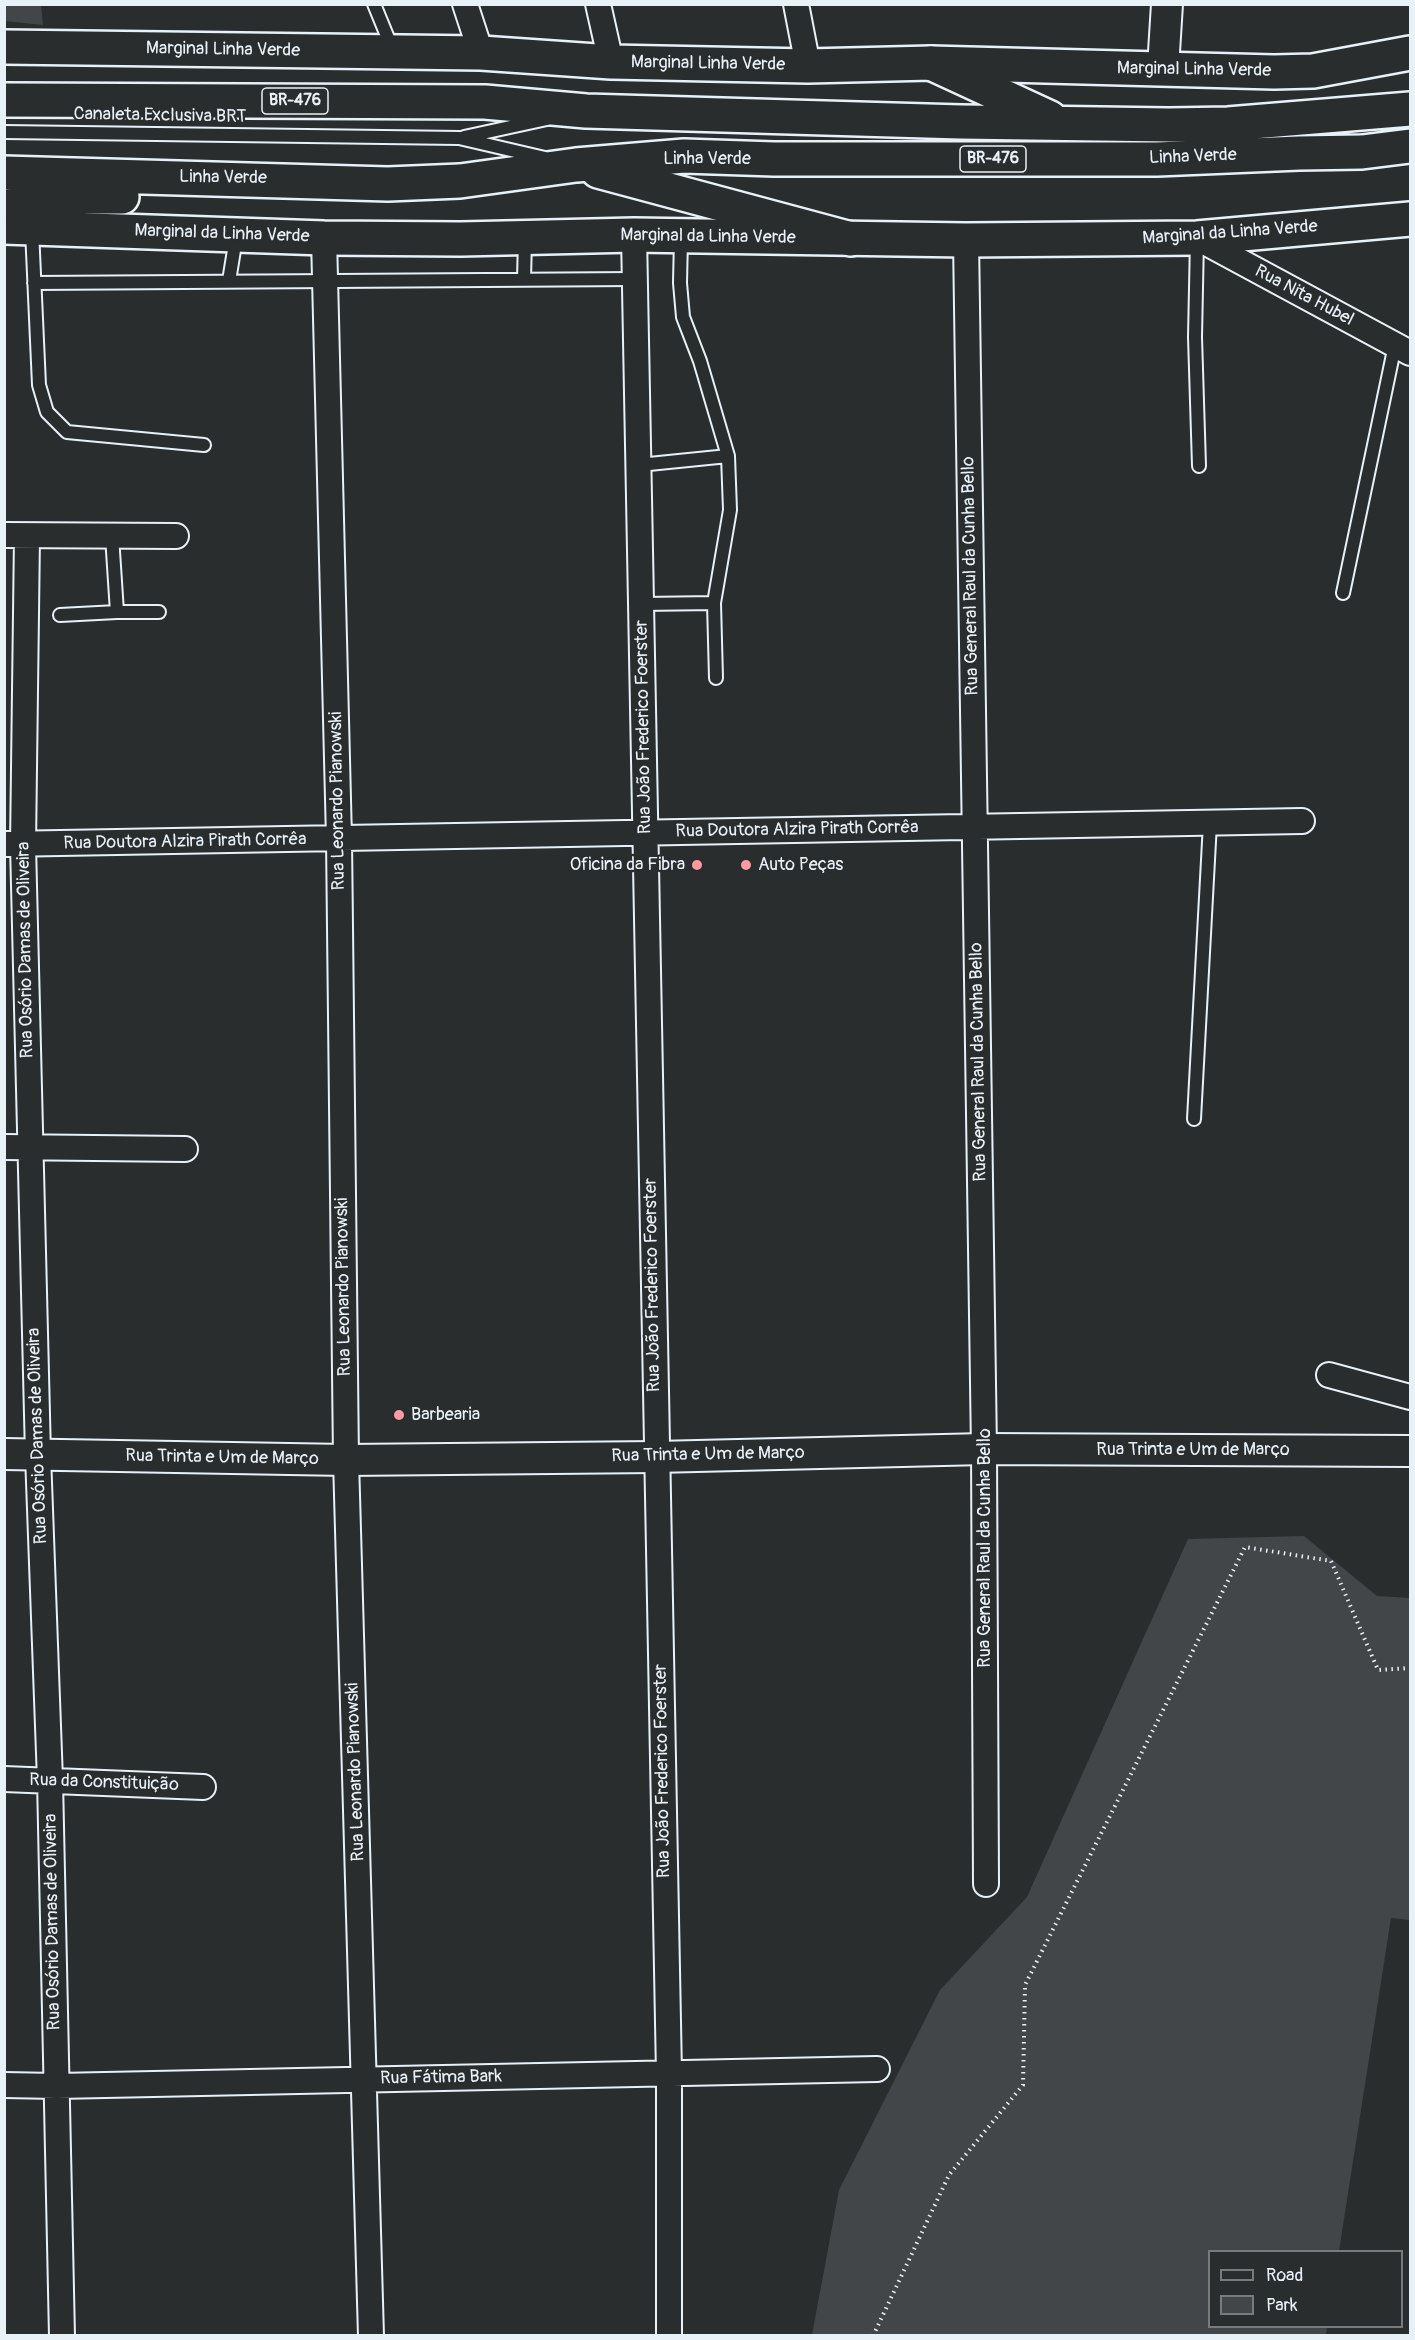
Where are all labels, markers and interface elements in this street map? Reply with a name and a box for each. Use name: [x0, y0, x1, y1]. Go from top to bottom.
street label: Marginal Linha Verde: [146, 38, 300, 62]
street label: Marginal Linha Verde: [631, 52, 785, 76]
street label: Marginal Linha Verde: [1117, 58, 1271, 82]
road number: BR-476: [262, 88, 328, 114]
street label: Canaleta Exclusiva BRT: [73, 104, 247, 128]
street label: Linha Verde: [1149, 145, 1237, 169]
road number: BR-476: [960, 146, 1026, 172]
street label: Linha Verde: [663, 148, 751, 170]
street label: Linha Verde: [179, 166, 267, 190]
street label: Marginal da Linha Verde: [1142, 216, 1318, 250]
street label: Marginal da Linha Verde: [134, 220, 310, 248]
street label: Marginal da Linha Verde: [620, 225, 796, 249]
street label: Rua Nita Hubel: [1251, 261, 1357, 331]
street label: Rua General Raul da Cunha Bello: [958, 456, 984, 696]
street label: Rua João Frederico Foerster: [631, 620, 657, 834]
street label: Rua Leonardo Pianowski: [326, 711, 350, 891]
street label: Rua Doutora Alzira Pirath Corrêa: [675, 817, 919, 843]
street label: Rua Doutora Alzira Pirath Corrêa: [63, 829, 307, 855]
street label: Rua Osório Damas de Oliveira: [13, 842, 39, 1058]
place label: Oficina da Fibra: [570, 854, 685, 876]
place label: Auto Peças: [758, 854, 843, 876]
marker: Oficina da Fibra: [690, 858, 704, 872]
marker: Auto Peças: [739, 858, 753, 872]
street label: Rua General Raul da Cunha Bello: [966, 942, 992, 1182]
street label: Rua João Frederico Foerster: [640, 1178, 666, 1392]
street label: Rua Leonardo Pianowski: [332, 1197, 356, 1377]
street label: Rua Osório Damas de Oliveira: [23, 1327, 53, 1545]
place label: Barbearia: [411, 1404, 480, 1426]
marker: Barbearia: [392, 1408, 406, 1422]
street label: Rua General Raul da Cunha Bello: [974, 1428, 996, 1668]
street label: Rua Trinta e Um de Março: [1096, 1439, 1290, 1461]
street label: Rua Trinta e Um de Março: [611, 1443, 805, 1467]
street label: Rua Trinta e Um de Março: [125, 1446, 319, 1470]
street label: Rua João Frederico Foerster: [650, 1664, 676, 1878]
street label: Rua Leonardo Pianowski: [342, 1682, 370, 1862]
street label: Rua da Constituição: [29, 1770, 179, 1796]
street label: Rua Osório Damas de Oliveira: [40, 1814, 66, 2030]
street label: Rua Fátima Bark: [380, 2066, 502, 2090]
legend: [1208, 2250, 1403, 2328]
text: Road: [1266, 2264, 1303, 2287]
text: Park: [1266, 2294, 1298, 2317]

